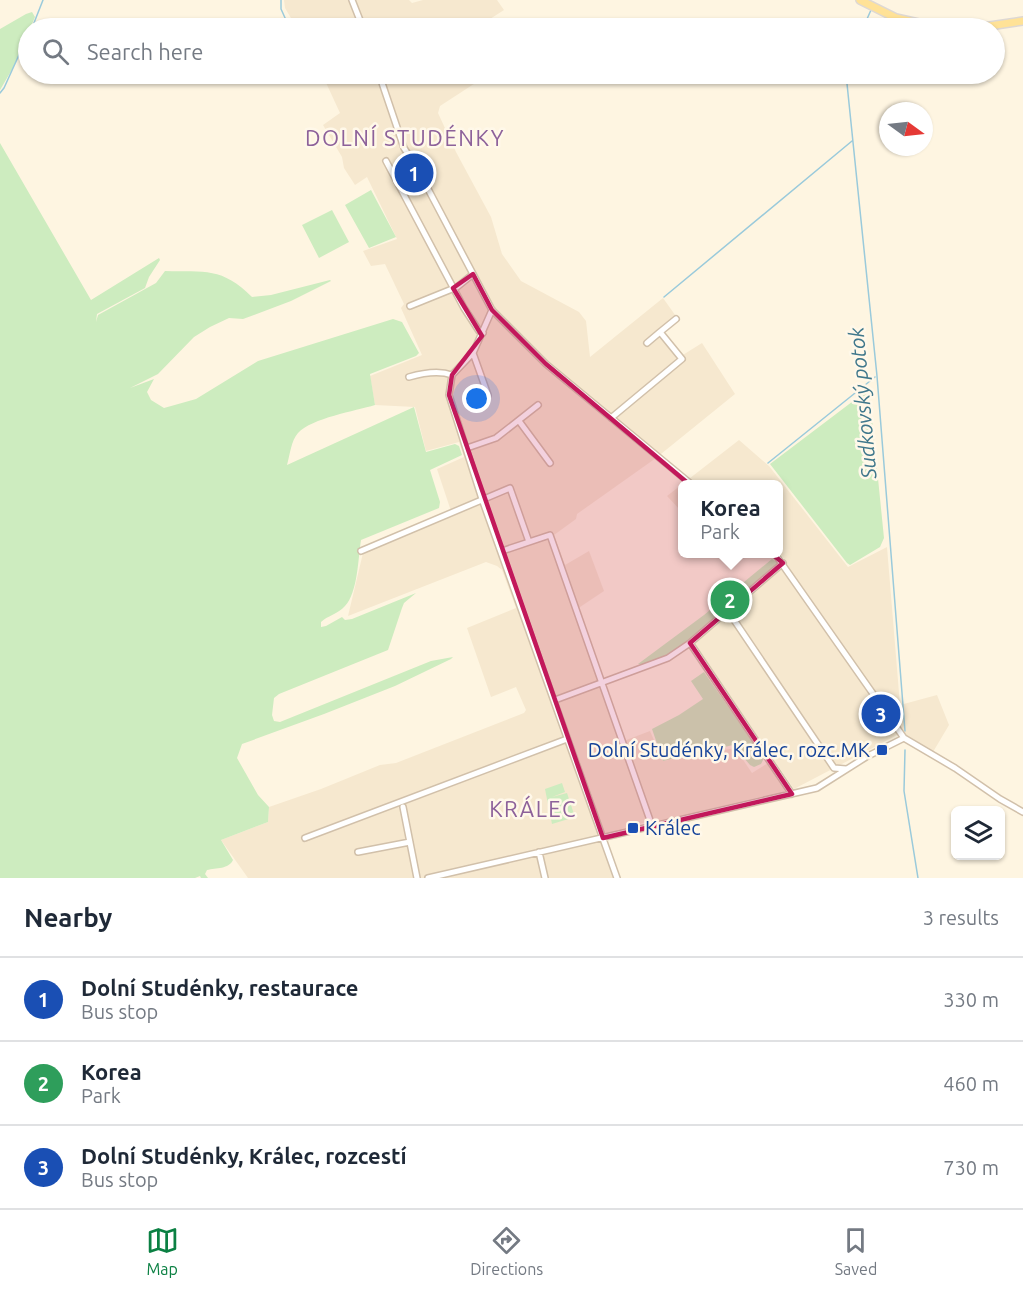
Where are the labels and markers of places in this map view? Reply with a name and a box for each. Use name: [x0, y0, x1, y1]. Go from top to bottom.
pin: 1: [394, 150, 434, 195]
pin: 2: [710, 578, 750, 622]
pin: 3: [862, 692, 900, 736]
place label: Dolní Studénky, Králec, rozc.MK: [588, 738, 870, 761]
marker: Dolní Studénky, Králec, rozc.MK: [875, 743, 889, 757]
place label: Králec: [645, 816, 701, 839]
marker: Králec: [626, 821, 640, 835]

